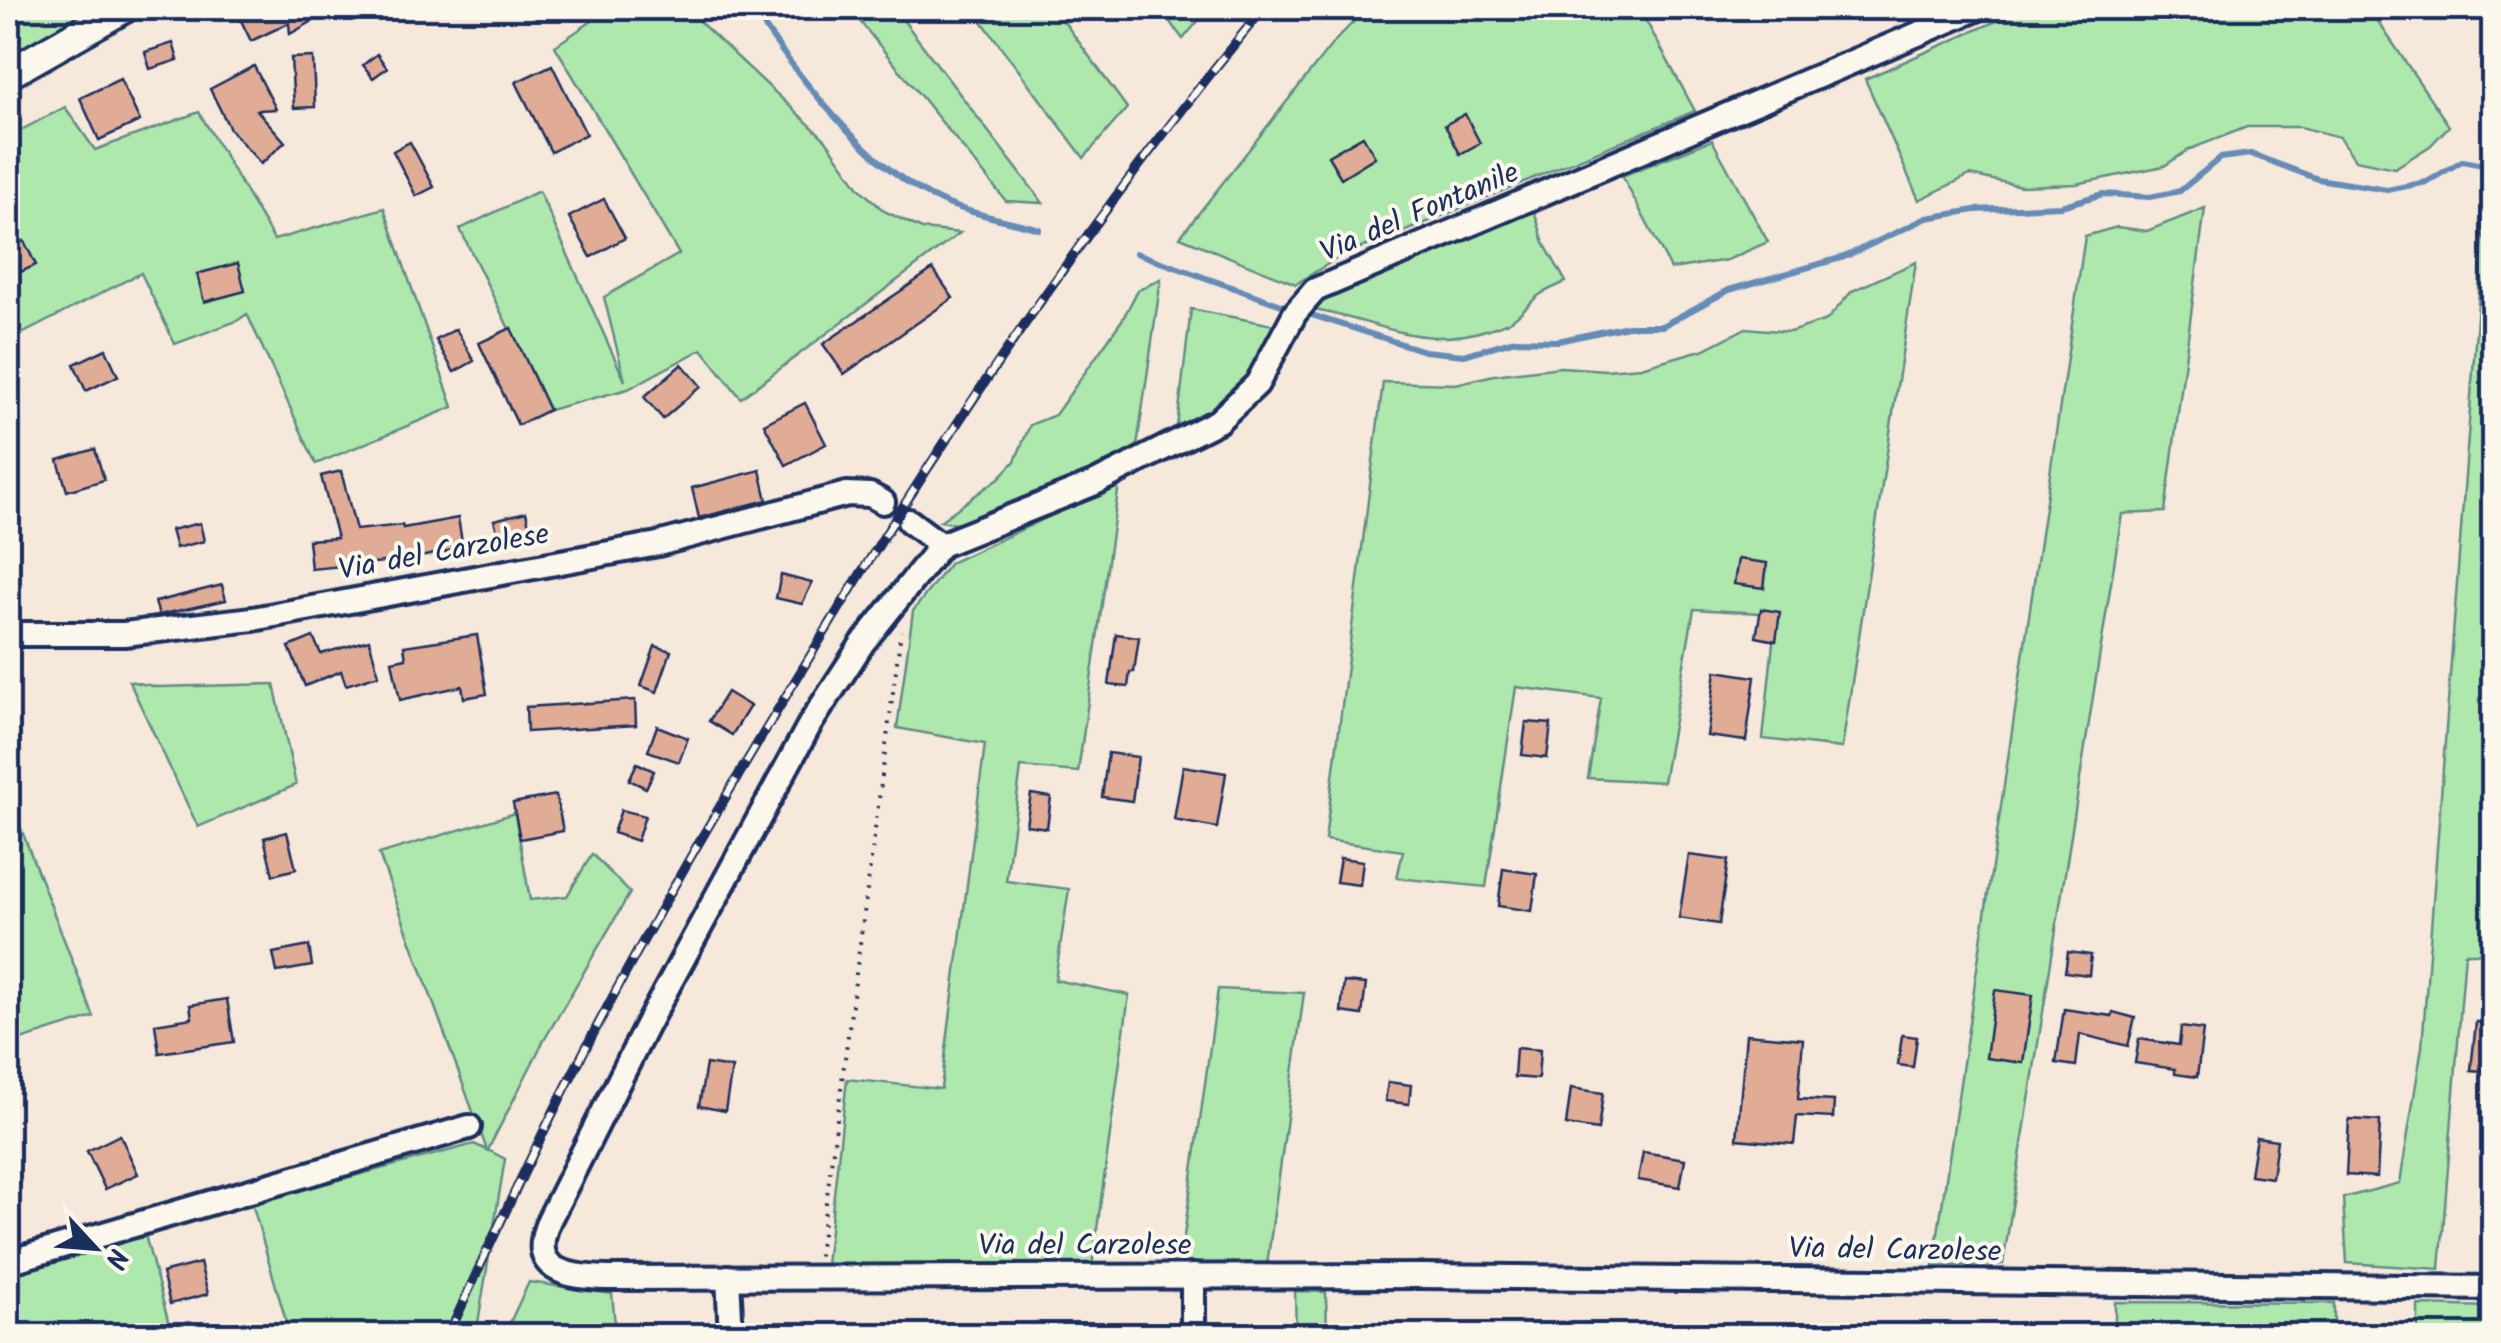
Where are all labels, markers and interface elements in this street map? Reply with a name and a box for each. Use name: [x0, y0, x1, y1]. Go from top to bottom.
street label: Via del Fontanile: [1313, 149, 1527, 277]
street label: Via del Carzolese: [335, 511, 553, 595]
north arrow: [45, 1198, 145, 1298]
street label: Via del Carzolese: [979, 1222, 1191, 1270]
street label: Via del Carzolese: [1788, 1225, 2002, 1277]
text: N: [91, 1240, 139, 1276]

